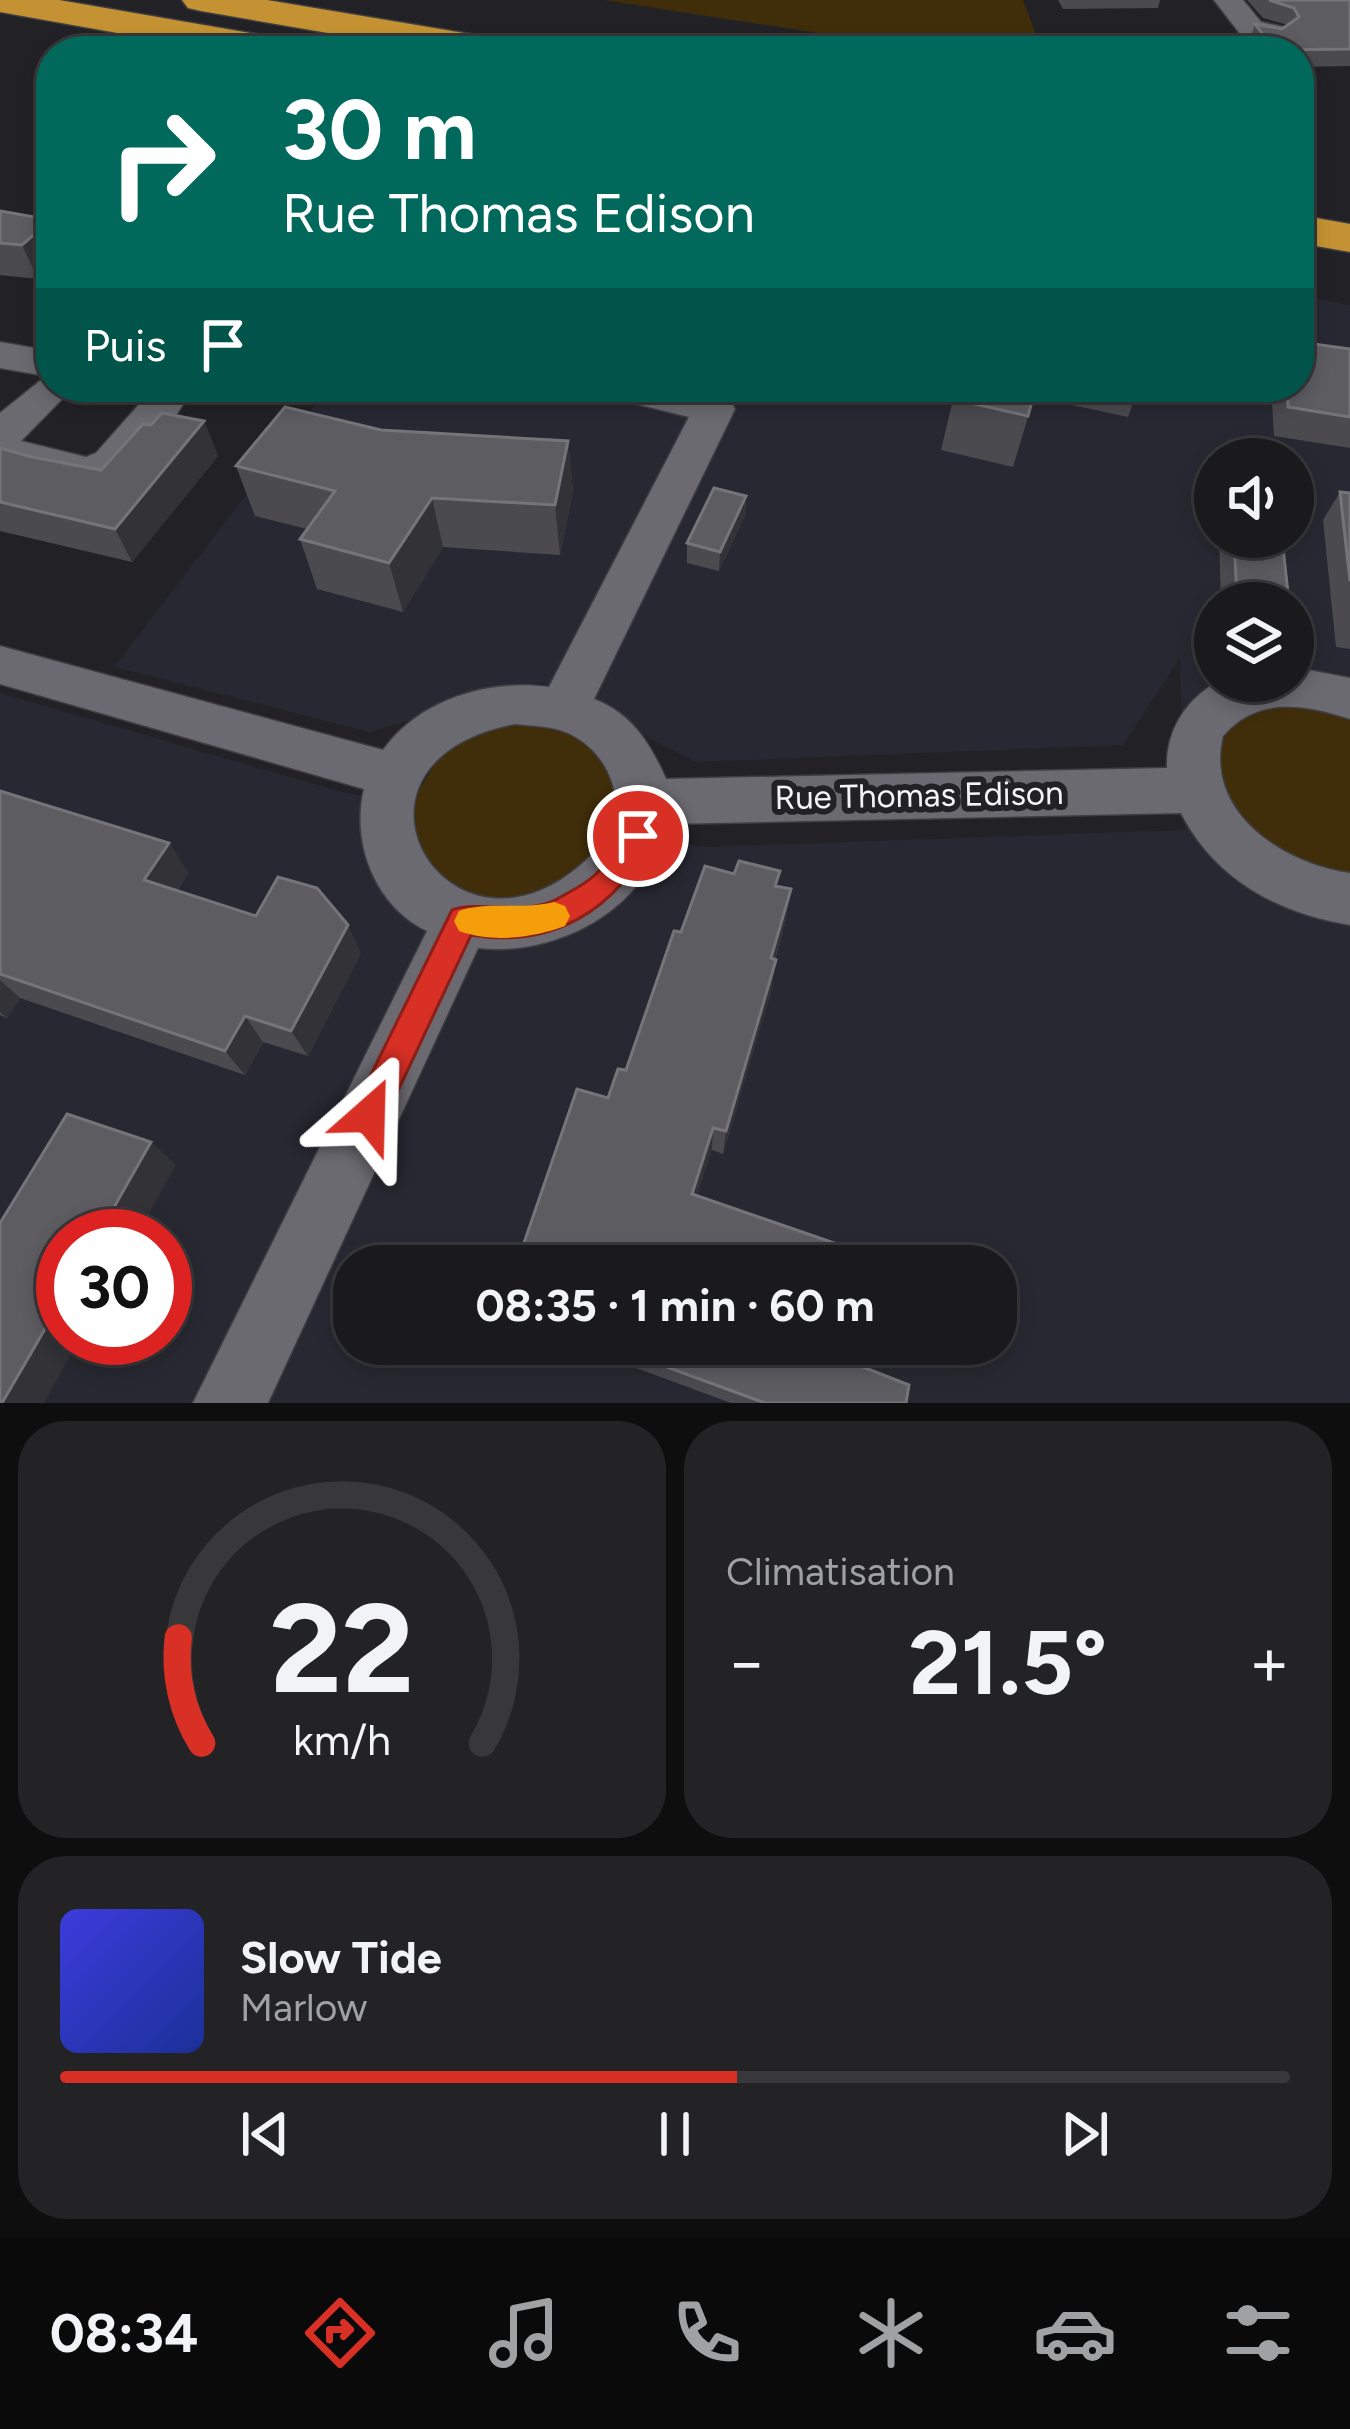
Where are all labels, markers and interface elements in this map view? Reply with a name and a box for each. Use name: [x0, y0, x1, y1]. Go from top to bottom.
text: 30 m: [282, 79, 476, 180]
icon: right: [84, 84, 240, 240]
text: Rue Thomas Edison: [282, 181, 755, 246]
icon: arrive: [190, 312, 256, 378]
text: Puis: [84, 318, 166, 372]
map controls: [1194, 438, 1314, 702]
button: sound: [1194, 438, 1314, 558]
button: layers: [1194, 582, 1314, 702]
street label: Rue Thomas Edison: [774, 773, 1064, 817]
pin: [587, 785, 689, 887]
icon: arrive: [605, 803, 671, 869]
position arrow: [306, 1052, 432, 1178]
speed limit sign: 30: [36, 1209, 192, 1365]
text: 08:35 · 1 min · 60 m: [475, 1278, 875, 1332]
text: Climatisation: [726, 1548, 955, 1595]
text: 22: [270, 1573, 414, 1723]
text: 21.5°: [909, 1608, 1107, 1717]
text: −: [726, 1622, 767, 1702]
text: +: [1249, 1622, 1290, 1702]
text: km/h: [293, 1713, 391, 1765]
text: Slow Tide: [240, 1930, 442, 1984]
text: Marlow: [240, 1984, 367, 2031]
icon: previous: [232, 2101, 298, 2167]
icon: pause: [642, 2101, 708, 2167]
icon: next: [1052, 2101, 1118, 2167]
icon: directions: [298, 2291, 382, 2375]
icon: music: [482, 2291, 566, 2375]
icon: phone: [665, 2291, 749, 2375]
icon: climate: [849, 2291, 933, 2375]
icon: car: [1033, 2291, 1117, 2375]
icon: filters: [1216, 2291, 1300, 2375]
text: 08:34: [50, 2301, 198, 2366]

